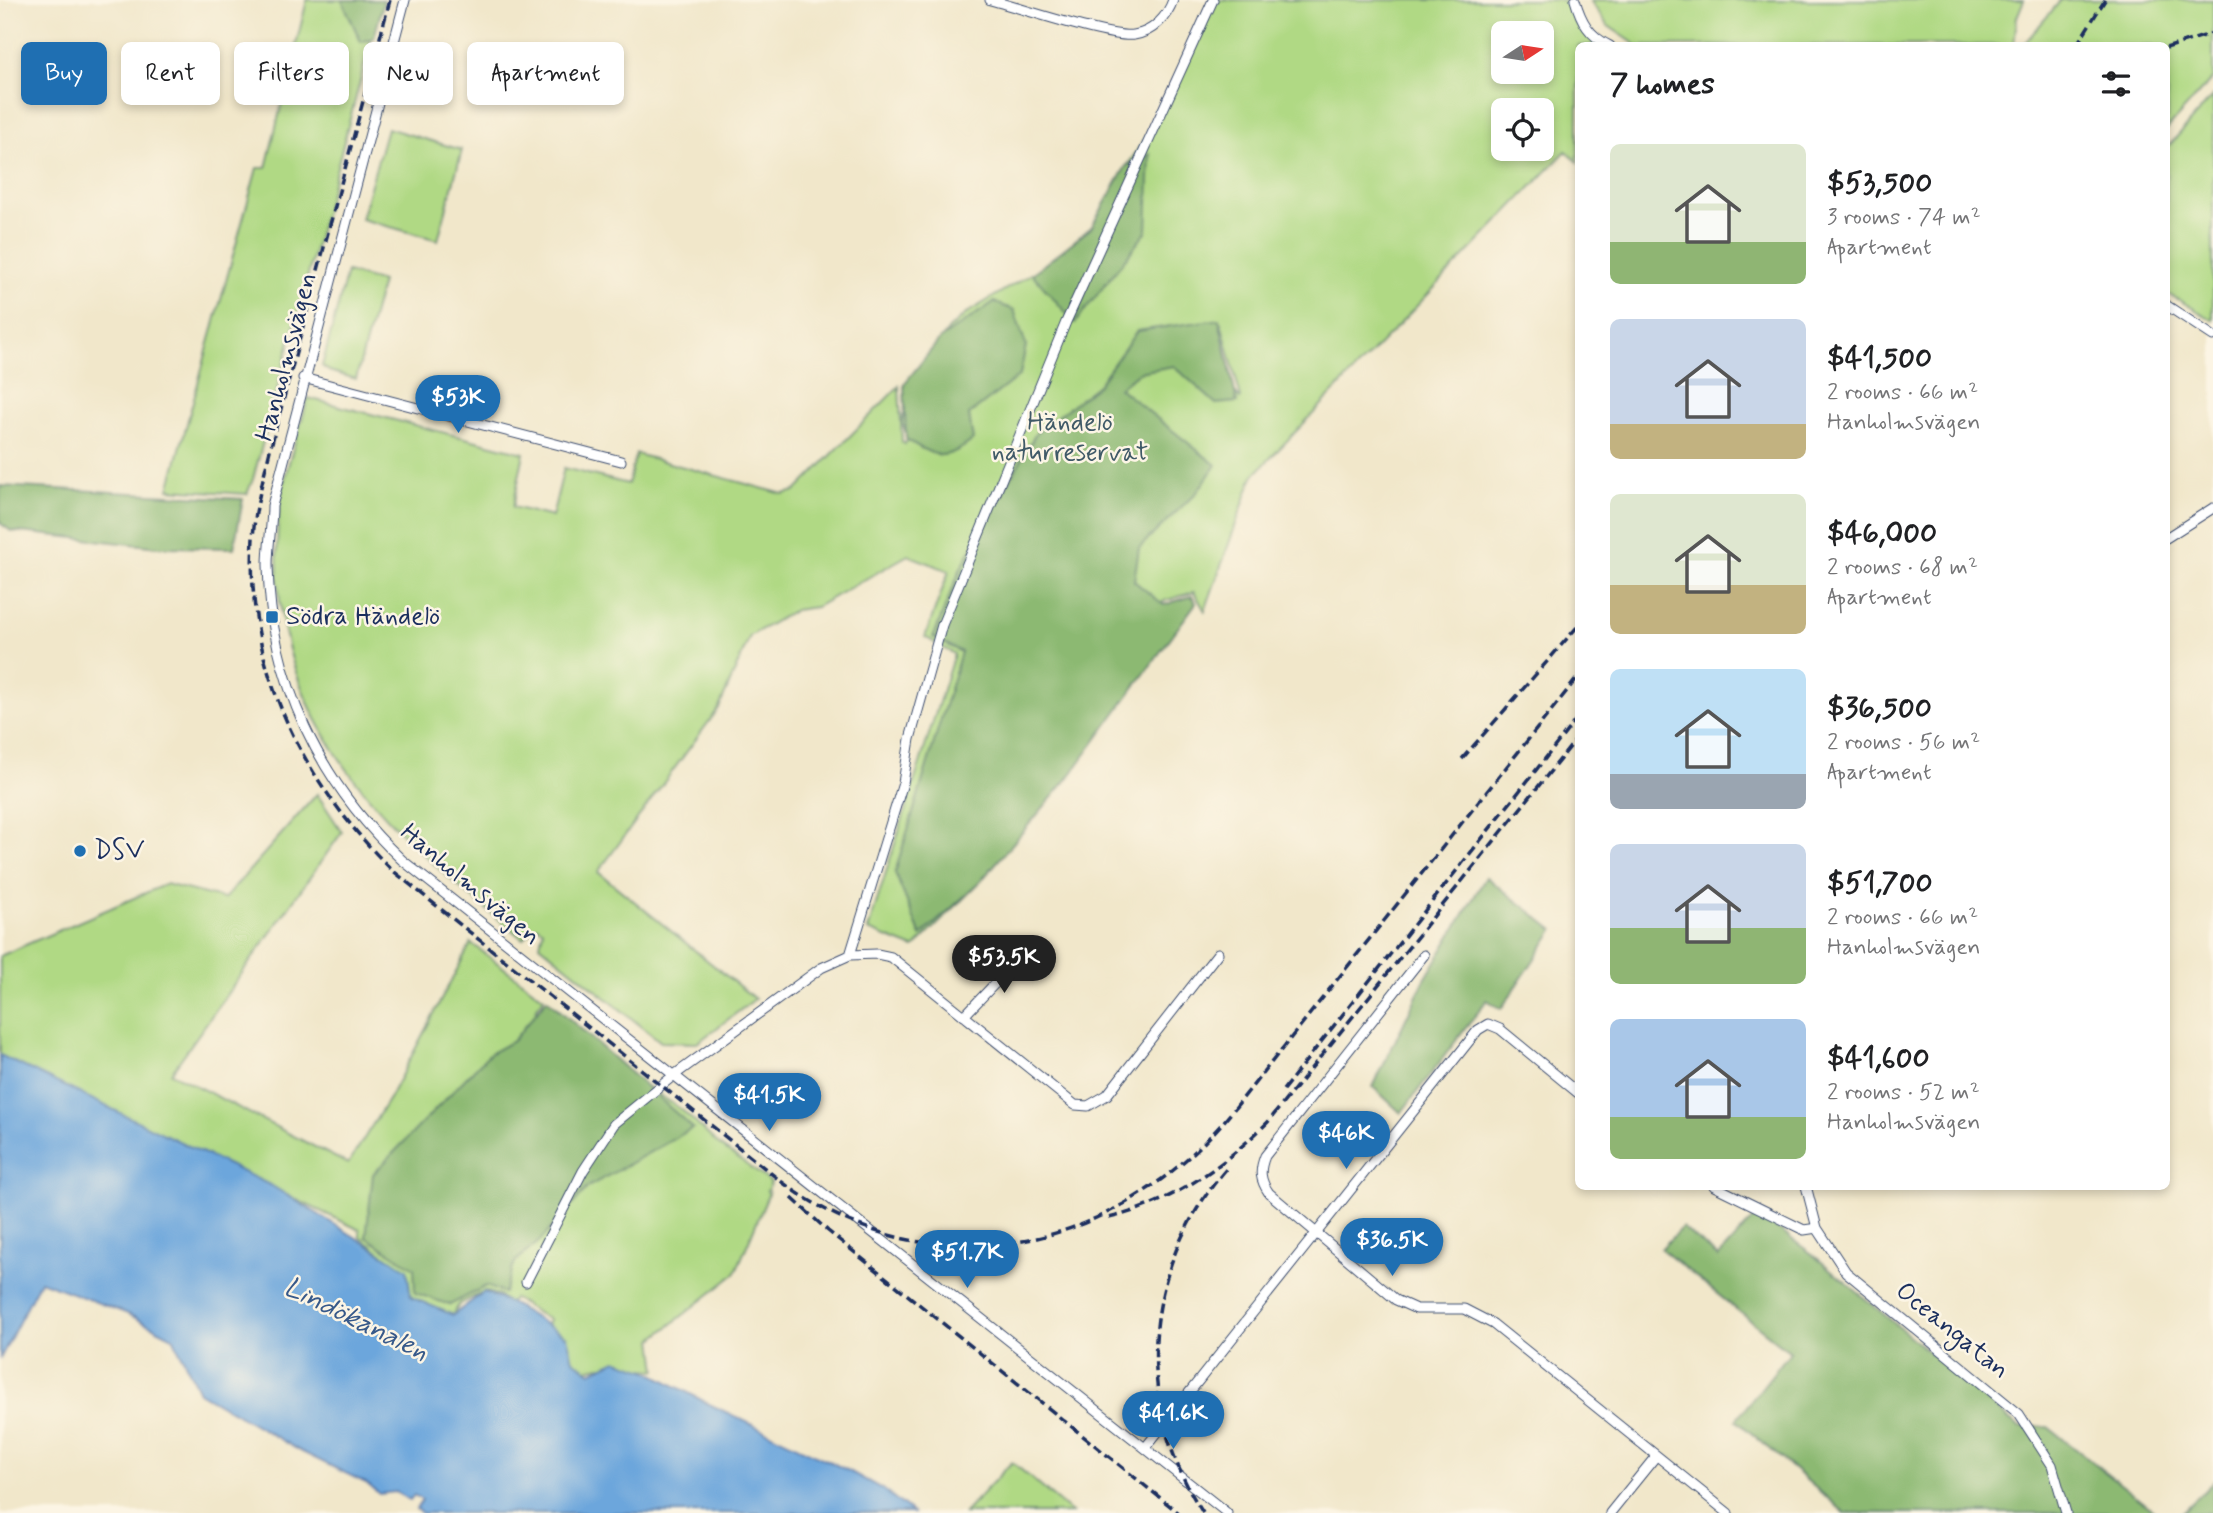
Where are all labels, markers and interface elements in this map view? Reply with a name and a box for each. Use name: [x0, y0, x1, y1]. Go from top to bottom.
north arrow: [1491, 21, 1554, 84]
map controls: [1491, 21, 1554, 161]
chip: Buy: [21, 42, 107, 105]
chip: Rent: [121, 42, 220, 105]
chip: Filters: [234, 42, 349, 105]
chip: New: [363, 42, 453, 105]
chip: Apartment: [467, 42, 624, 105]
text: 7 homes: [1610, 65, 1715, 104]
icon: filters: [2097, 65, 2135, 103]
button: locate: [1491, 98, 1554, 161]
text: $53,500: [1827, 164, 1932, 203]
icon: home: [1666, 172, 1750, 256]
text: 3 rooms · 74 m²: [1827, 203, 1981, 233]
text: Apartment: [1827, 233, 1932, 263]
street label: Hanholmsvägen: [248, 269, 326, 445]
text: $41,500: [1827, 339, 1932, 378]
icon: home: [1666, 347, 1750, 431]
pin: $53K: [417, 376, 499, 435]
text: 2 rooms · 66 m²: [1827, 378, 1978, 408]
text: $53K: [431, 383, 485, 413]
park label: Händelö naturreservat: [992, 406, 1148, 470]
text: Hanholmsvägen: [1827, 408, 1980, 438]
text: $46,000: [1827, 514, 1937, 553]
icon: home: [1666, 522, 1750, 606]
text: 2 rooms · 68 m²: [1827, 553, 1978, 583]
text: Apartment: [1827, 583, 1932, 613]
place label: Södra Händelö: [286, 600, 440, 634]
marker: Södra Händelö: [264, 609, 280, 625]
text: $36,500: [1827, 689, 1932, 728]
icon: home: [1666, 697, 1750, 781]
text: 2 rooms · 56 m²: [1827, 728, 1980, 758]
text: Apartment: [1827, 758, 1932, 788]
street label: Hanholmsvägen: [393, 816, 547, 954]
place label: DSV: [94, 834, 145, 868]
marker: DSV: [72, 843, 88, 859]
text: $51,700: [1827, 864, 1933, 903]
icon: home: [1666, 872, 1750, 956]
text: 2 rooms · 66 m²: [1827, 903, 1978, 933]
text: Hanholmsvägen: [1827, 933, 1980, 963]
pin: $53.5K: [947, 936, 1061, 995]
text: $53.5K: [968, 943, 1040, 973]
text: $41,600: [1827, 1039, 1930, 1078]
icon: home: [1666, 1047, 1750, 1131]
pin: $41.5K: [712, 1074, 826, 1133]
text: 2 rooms · 52 m²: [1827, 1078, 1980, 1108]
text: $41.5K: [733, 1081, 805, 1111]
text: Hanholmsvägen: [1827, 1108, 1980, 1138]
pin: $46K: [1305, 1112, 1387, 1171]
text: $46K: [1318, 1119, 1374, 1149]
pin: $36.5K: [1335, 1218, 1449, 1278]
text: $36.5K: [1356, 1226, 1428, 1256]
pin: $51.7K: [910, 1230, 1024, 1290]
text: $51.7K: [931, 1238, 1003, 1268]
water label: Lindökanalen: [278, 1269, 434, 1371]
street label: Oceangatan: [1887, 1275, 2016, 1389]
pin: $41.6K: [1116, 1392, 1230, 1451]
text: $41.6K: [1138, 1399, 1208, 1429]

